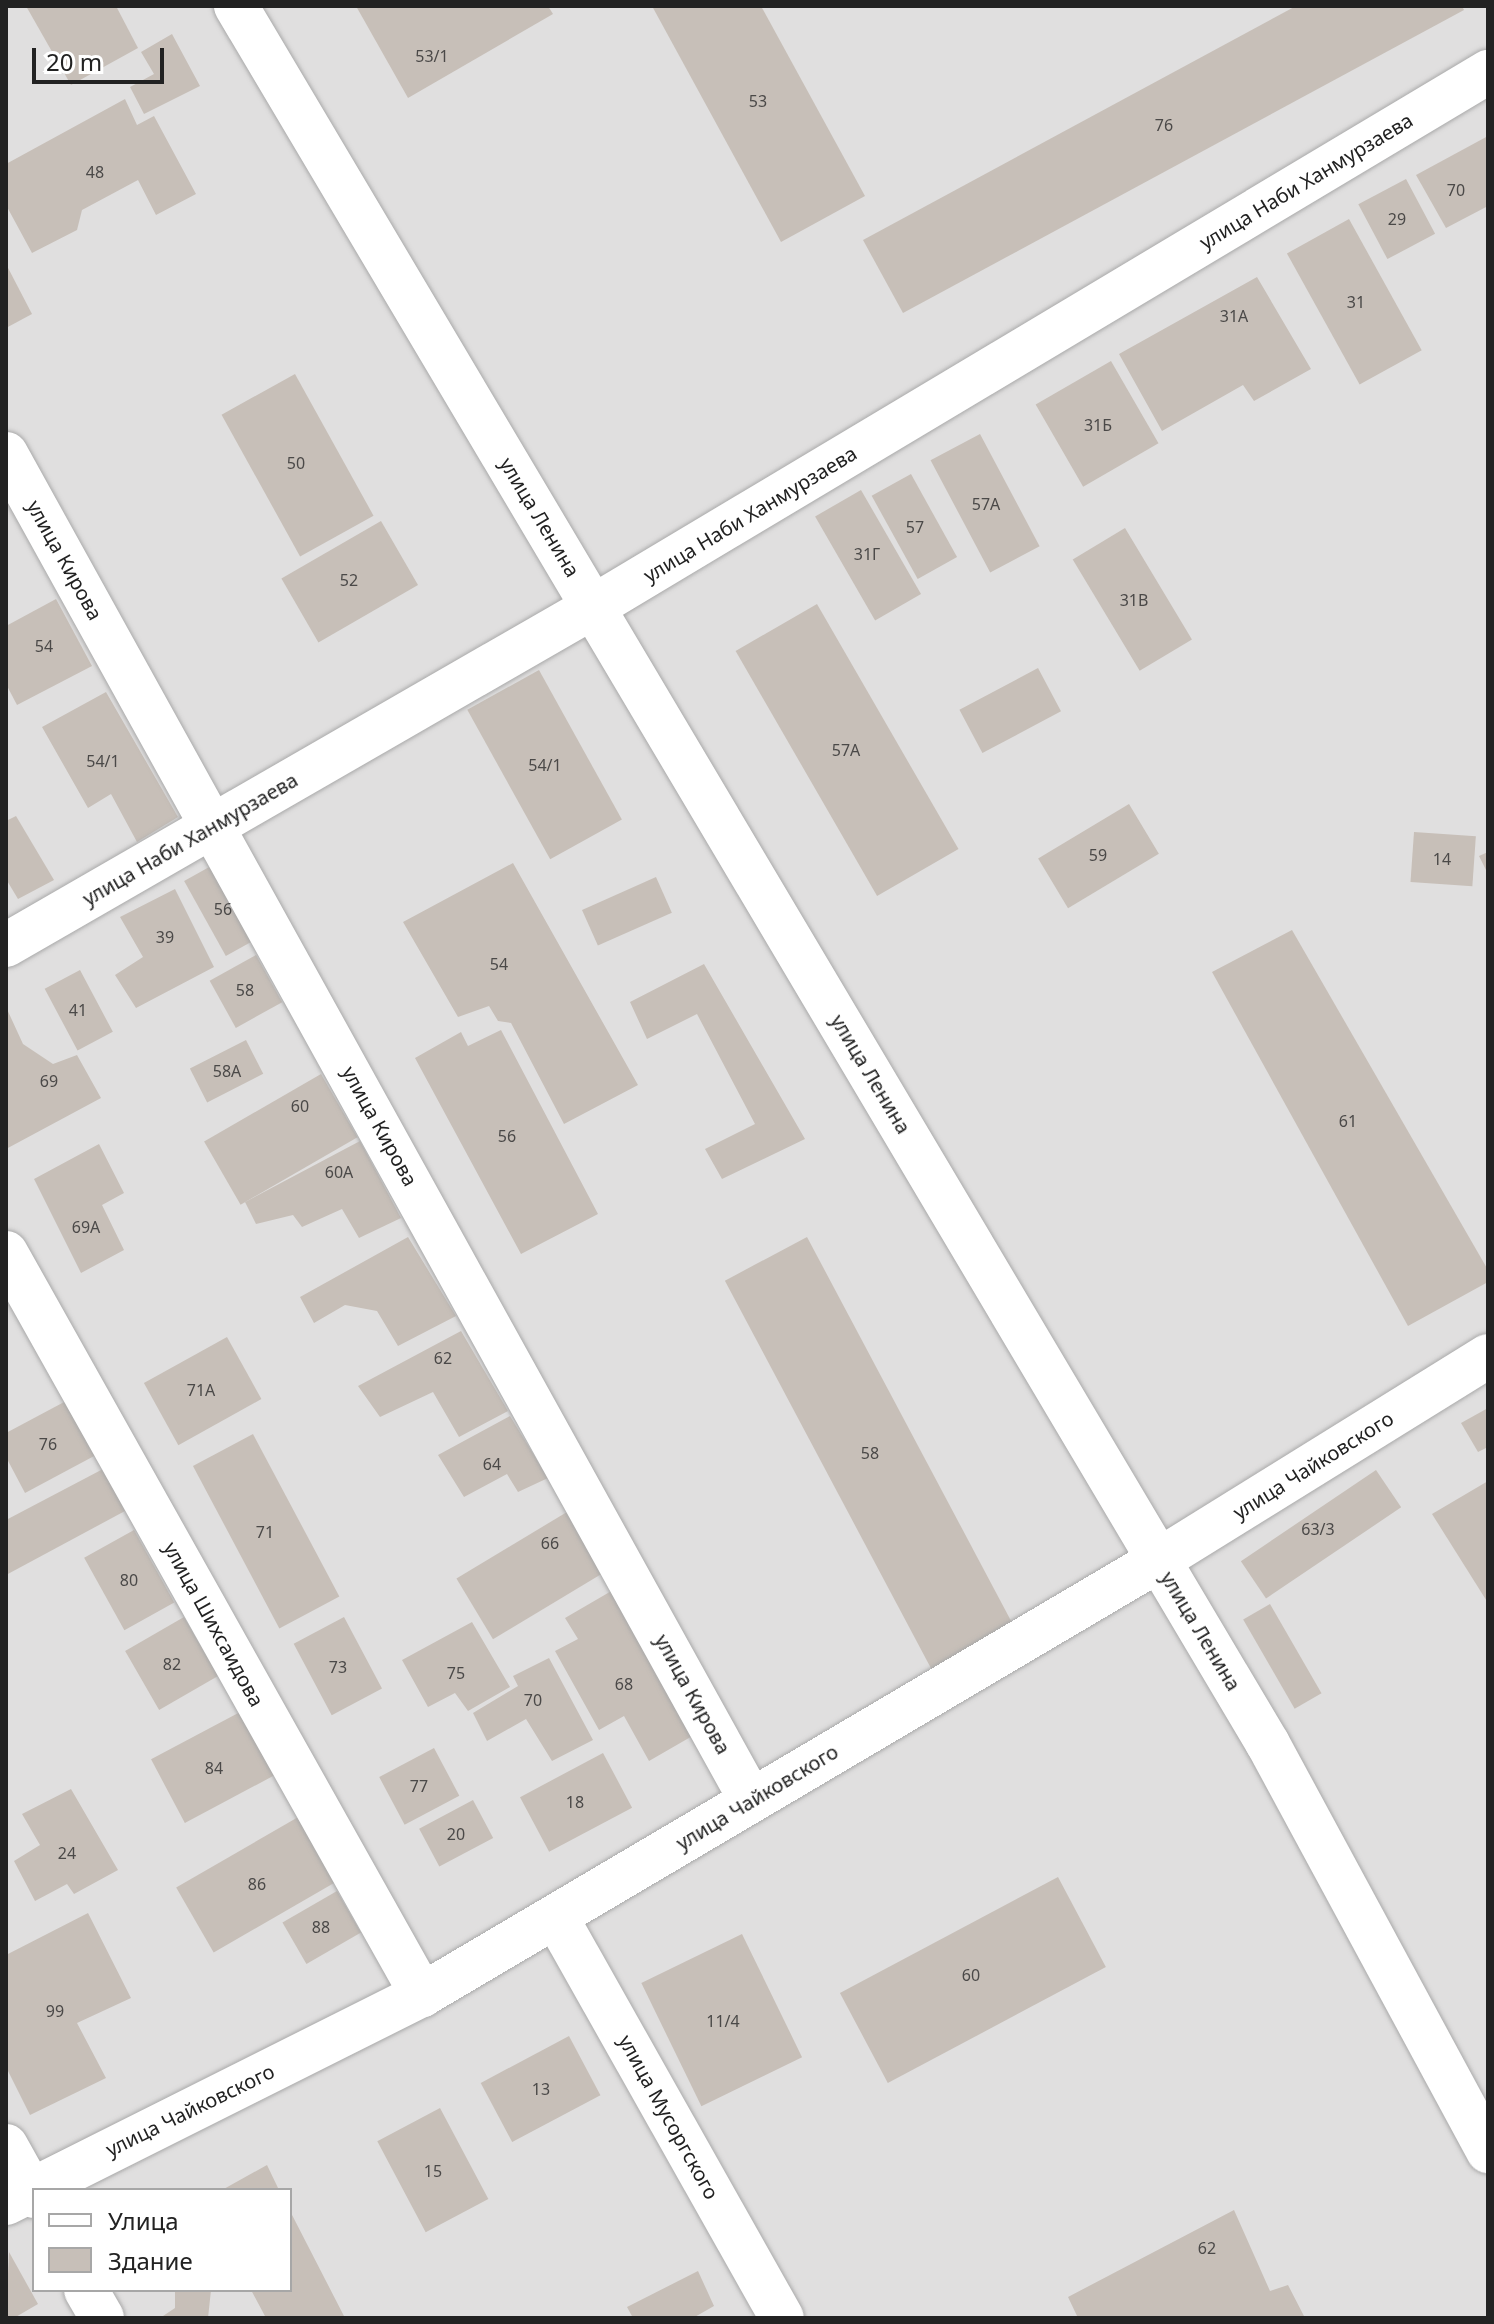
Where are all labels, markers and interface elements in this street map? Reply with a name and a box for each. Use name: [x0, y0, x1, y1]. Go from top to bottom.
scale bar: [36, 32, 168, 82]
text: 20 m: [46, 45, 102, 78]
house number: 53/1: [415, 46, 449, 66]
house number: 53: [749, 91, 767, 111]
street label: улица Наби Ханмурзаева: [1195, 108, 1417, 254]
house number: 76: [1155, 115, 1173, 135]
house number: 48: [86, 162, 104, 182]
house number: 70: [1447, 180, 1465, 200]
house number: 29: [1388, 209, 1406, 229]
house number: 31: [1347, 292, 1365, 312]
house number: 31А: [1220, 306, 1248, 326]
house number: 31Б: [1084, 415, 1112, 435]
street label: улица Наби Ханмурзаева: [639, 441, 861, 587]
house number: 50: [287, 453, 305, 473]
street label: улица Ленина: [495, 453, 585, 581]
house number: 57А: [972, 494, 1000, 514]
street label: улица Кирова: [22, 496, 108, 624]
house number: 57: [906, 517, 924, 537]
house number: 31Г: [854, 544, 880, 564]
house number: 52: [340, 570, 358, 590]
house number: 31В: [1120, 590, 1148, 610]
house number: 54: [35, 636, 53, 656]
house number: 57А: [832, 740, 860, 760]
house number: 54/1: [86, 751, 120, 771]
house number: 54/1: [528, 755, 562, 775]
street label: улица Наби Ханмурзаева: [78, 768, 302, 910]
house number: 59: [1089, 845, 1107, 865]
house number: 14: [1433, 849, 1451, 869]
house number: 56: [214, 899, 232, 919]
house number: 39: [156, 927, 174, 947]
house number: 54: [490, 954, 508, 974]
house number: 58: [236, 980, 254, 1000]
house number: 41: [69, 1000, 87, 1020]
street label: улица Ленина: [826, 1010, 916, 1138]
house number: 58А: [213, 1061, 241, 1081]
street label: улица Кирова: [337, 1062, 423, 1190]
house number: 69: [40, 1071, 58, 1091]
house number: 60: [291, 1096, 309, 1116]
house number: 61: [1339, 1111, 1357, 1131]
house number: 56: [498, 1126, 516, 1146]
house number: 60А: [325, 1162, 353, 1182]
house number: 69А: [72, 1217, 100, 1237]
house number: 62: [434, 1348, 452, 1368]
house number: 71А: [187, 1380, 215, 1400]
street label: улица Чайковского: [1228, 1406, 1398, 1524]
house number: 76: [39, 1434, 57, 1454]
house number: 58: [861, 1443, 879, 1463]
house number: 64: [483, 1454, 501, 1474]
house number: 63/3: [1301, 1519, 1335, 1539]
house number: 71: [256, 1522, 274, 1542]
house number: 66: [541, 1533, 559, 1553]
street label: улица Шихсаидова: [159, 1537, 269, 1711]
street label: улица Ленина: [1156, 1567, 1246, 1695]
house number: 80: [120, 1570, 138, 1590]
street label: улица Кирова: [650, 1630, 736, 1758]
house number: 82: [163, 1654, 181, 1674]
house number: 73: [329, 1657, 347, 1677]
house number: 75: [447, 1663, 465, 1683]
house number: 68: [615, 1674, 633, 1694]
house number: 70: [524, 1690, 542, 1710]
street label: улица Чайковского: [672, 1739, 842, 1855]
house number: 84: [205, 1758, 223, 1778]
house number: 77: [410, 1776, 428, 1796]
house number: 18: [566, 1792, 584, 1812]
house number: 20: [447, 1824, 465, 1844]
house number: 24: [58, 1843, 76, 1863]
house number: 86: [248, 1874, 266, 1894]
house number: 88: [312, 1917, 330, 1937]
house number: 60: [962, 1965, 980, 1985]
house number: 99: [46, 2001, 64, 2021]
house number: 11/4: [706, 2011, 740, 2031]
street label: улица Мусоргского: [614, 2031, 724, 2203]
street label: улица Чайковского: [102, 2059, 278, 2161]
house number: 13: [532, 2079, 550, 2099]
house number: 15: [424, 2161, 442, 2181]
legend: [32, 2188, 292, 2292]
text: Улица: [108, 2204, 179, 2237]
house number: 62: [1198, 2238, 1216, 2258]
text: Здание: [108, 2244, 193, 2277]

